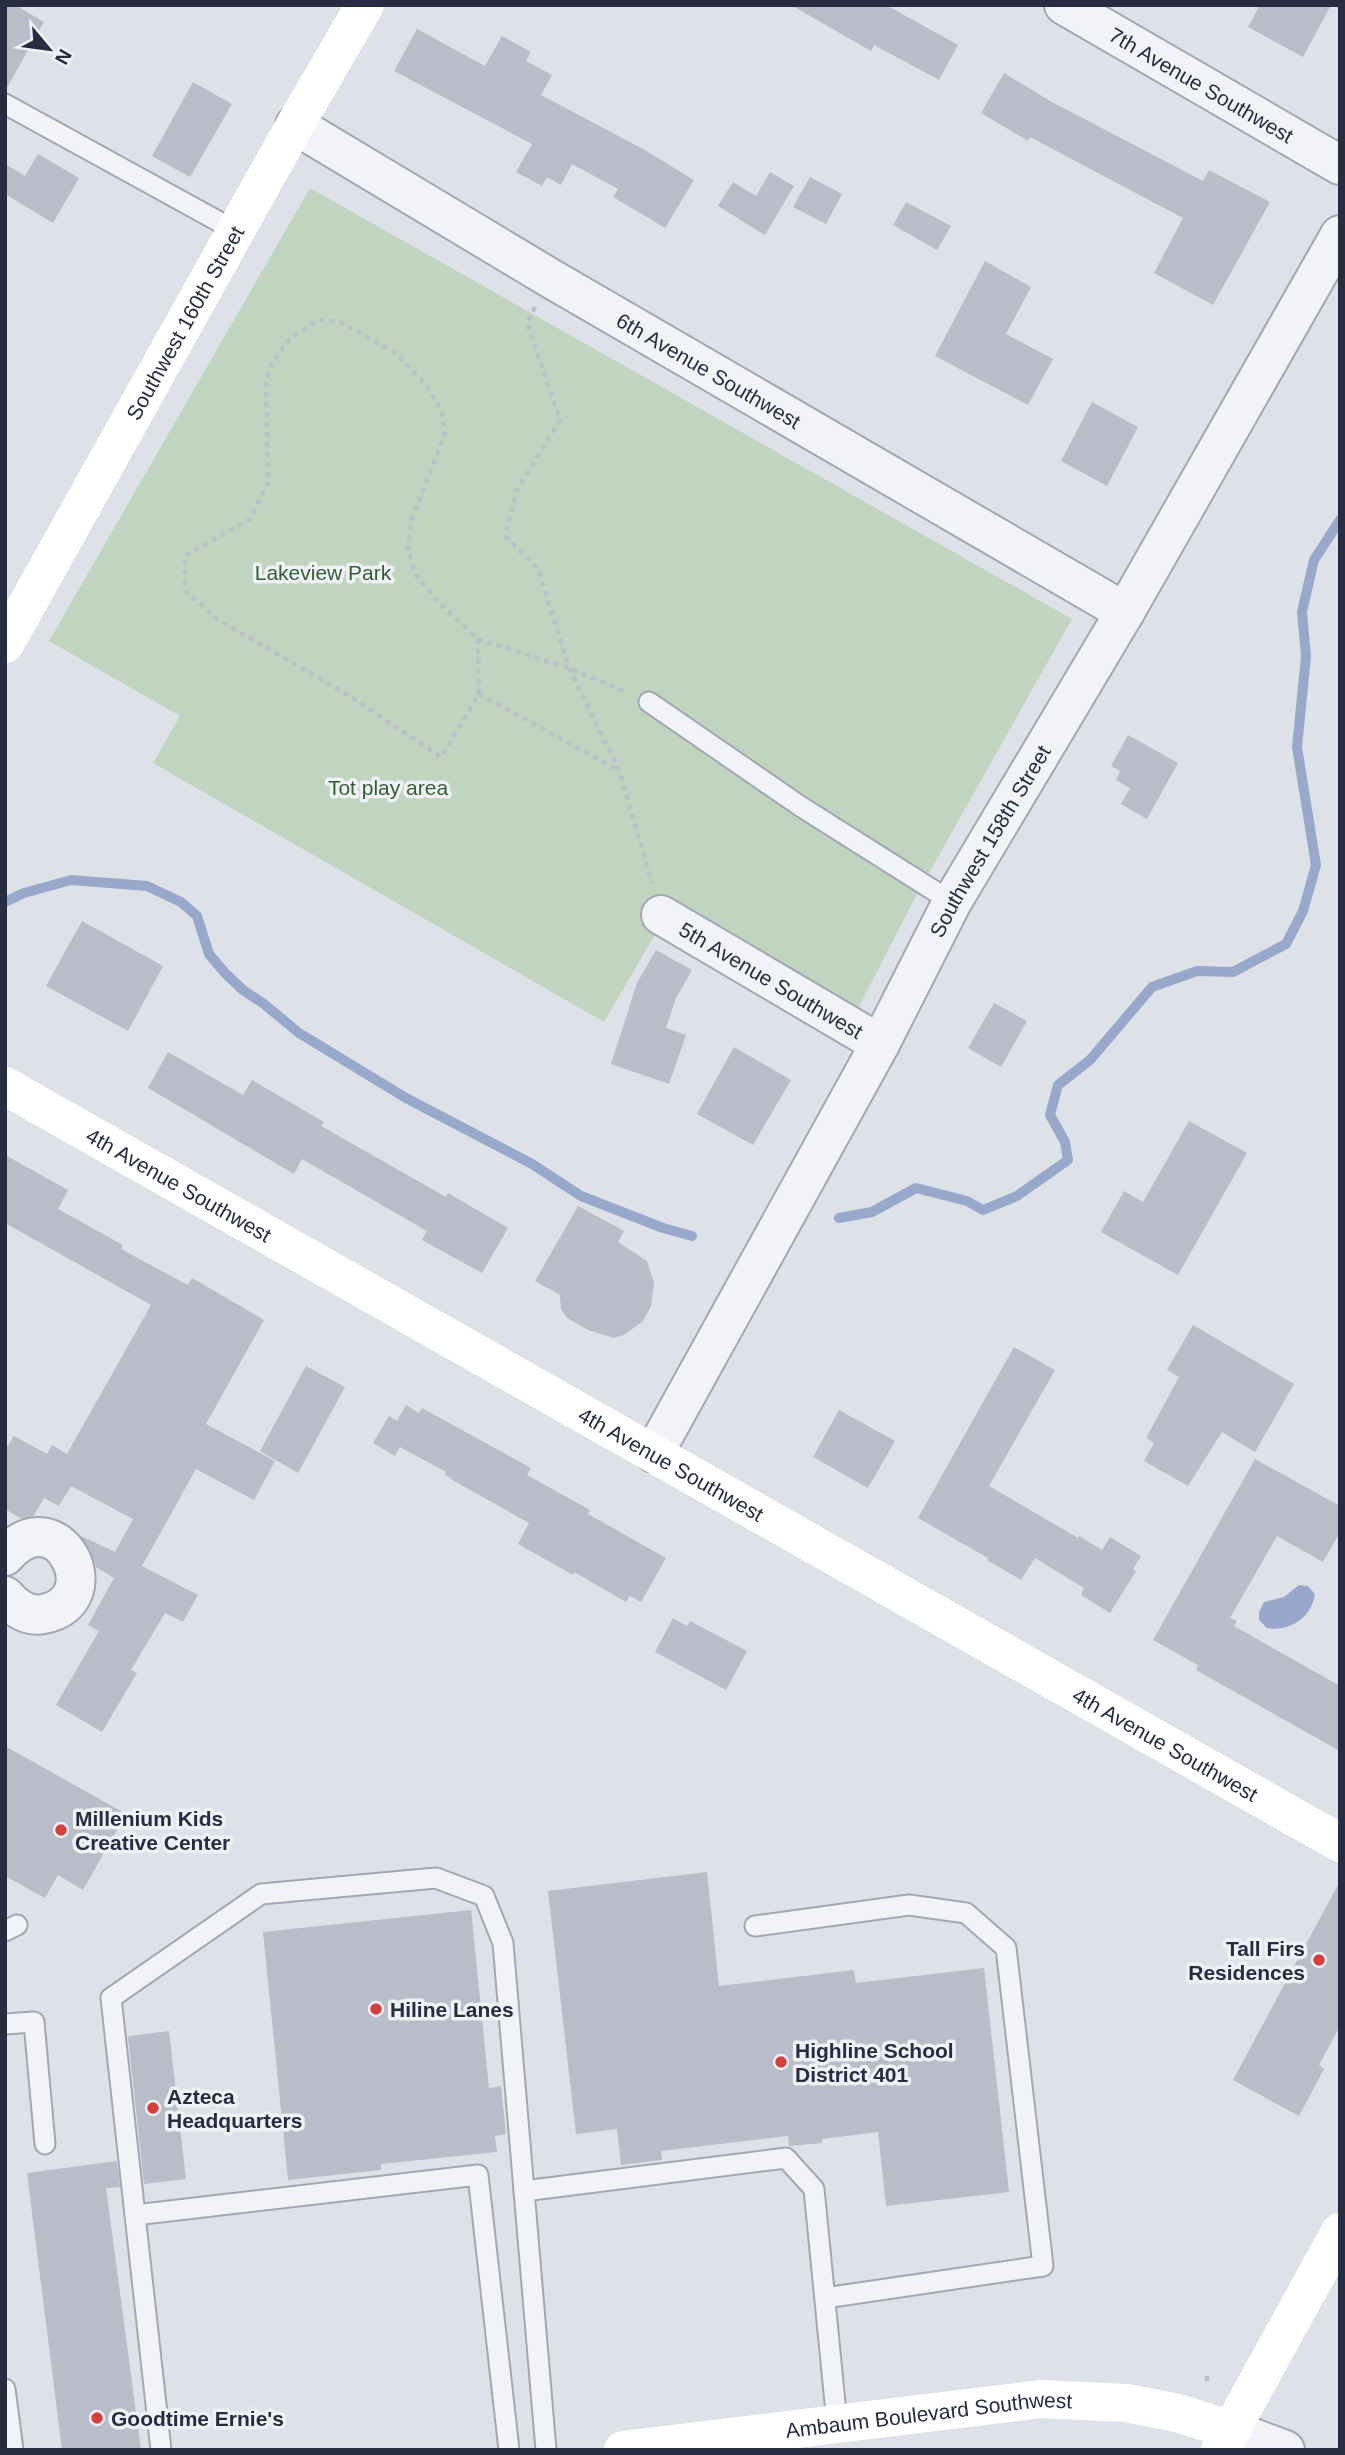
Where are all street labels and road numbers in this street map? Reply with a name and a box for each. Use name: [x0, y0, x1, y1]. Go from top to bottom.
street label: 7th Avenue Southwest: [1105, 22, 1298, 147]
street label: Southwest 160th Street: [121, 222, 248, 424]
street label: 6th Avenue Southwest: [613, 308, 805, 433]
street label: Southwest 158th Street: [925, 741, 1055, 941]
street label: 5th Avenue Southwest: [676, 917, 867, 1043]
street label: 4th Avenue Southwest: [83, 1123, 276, 1246]
street label: 4th Avenue Southwest: [575, 1402, 768, 1525]
street label: 4th Avenue Southwest: [1069, 1683, 1262, 1806]
street label: Ambaum Boulevard Southwest: [784, 2387, 1073, 2442]

